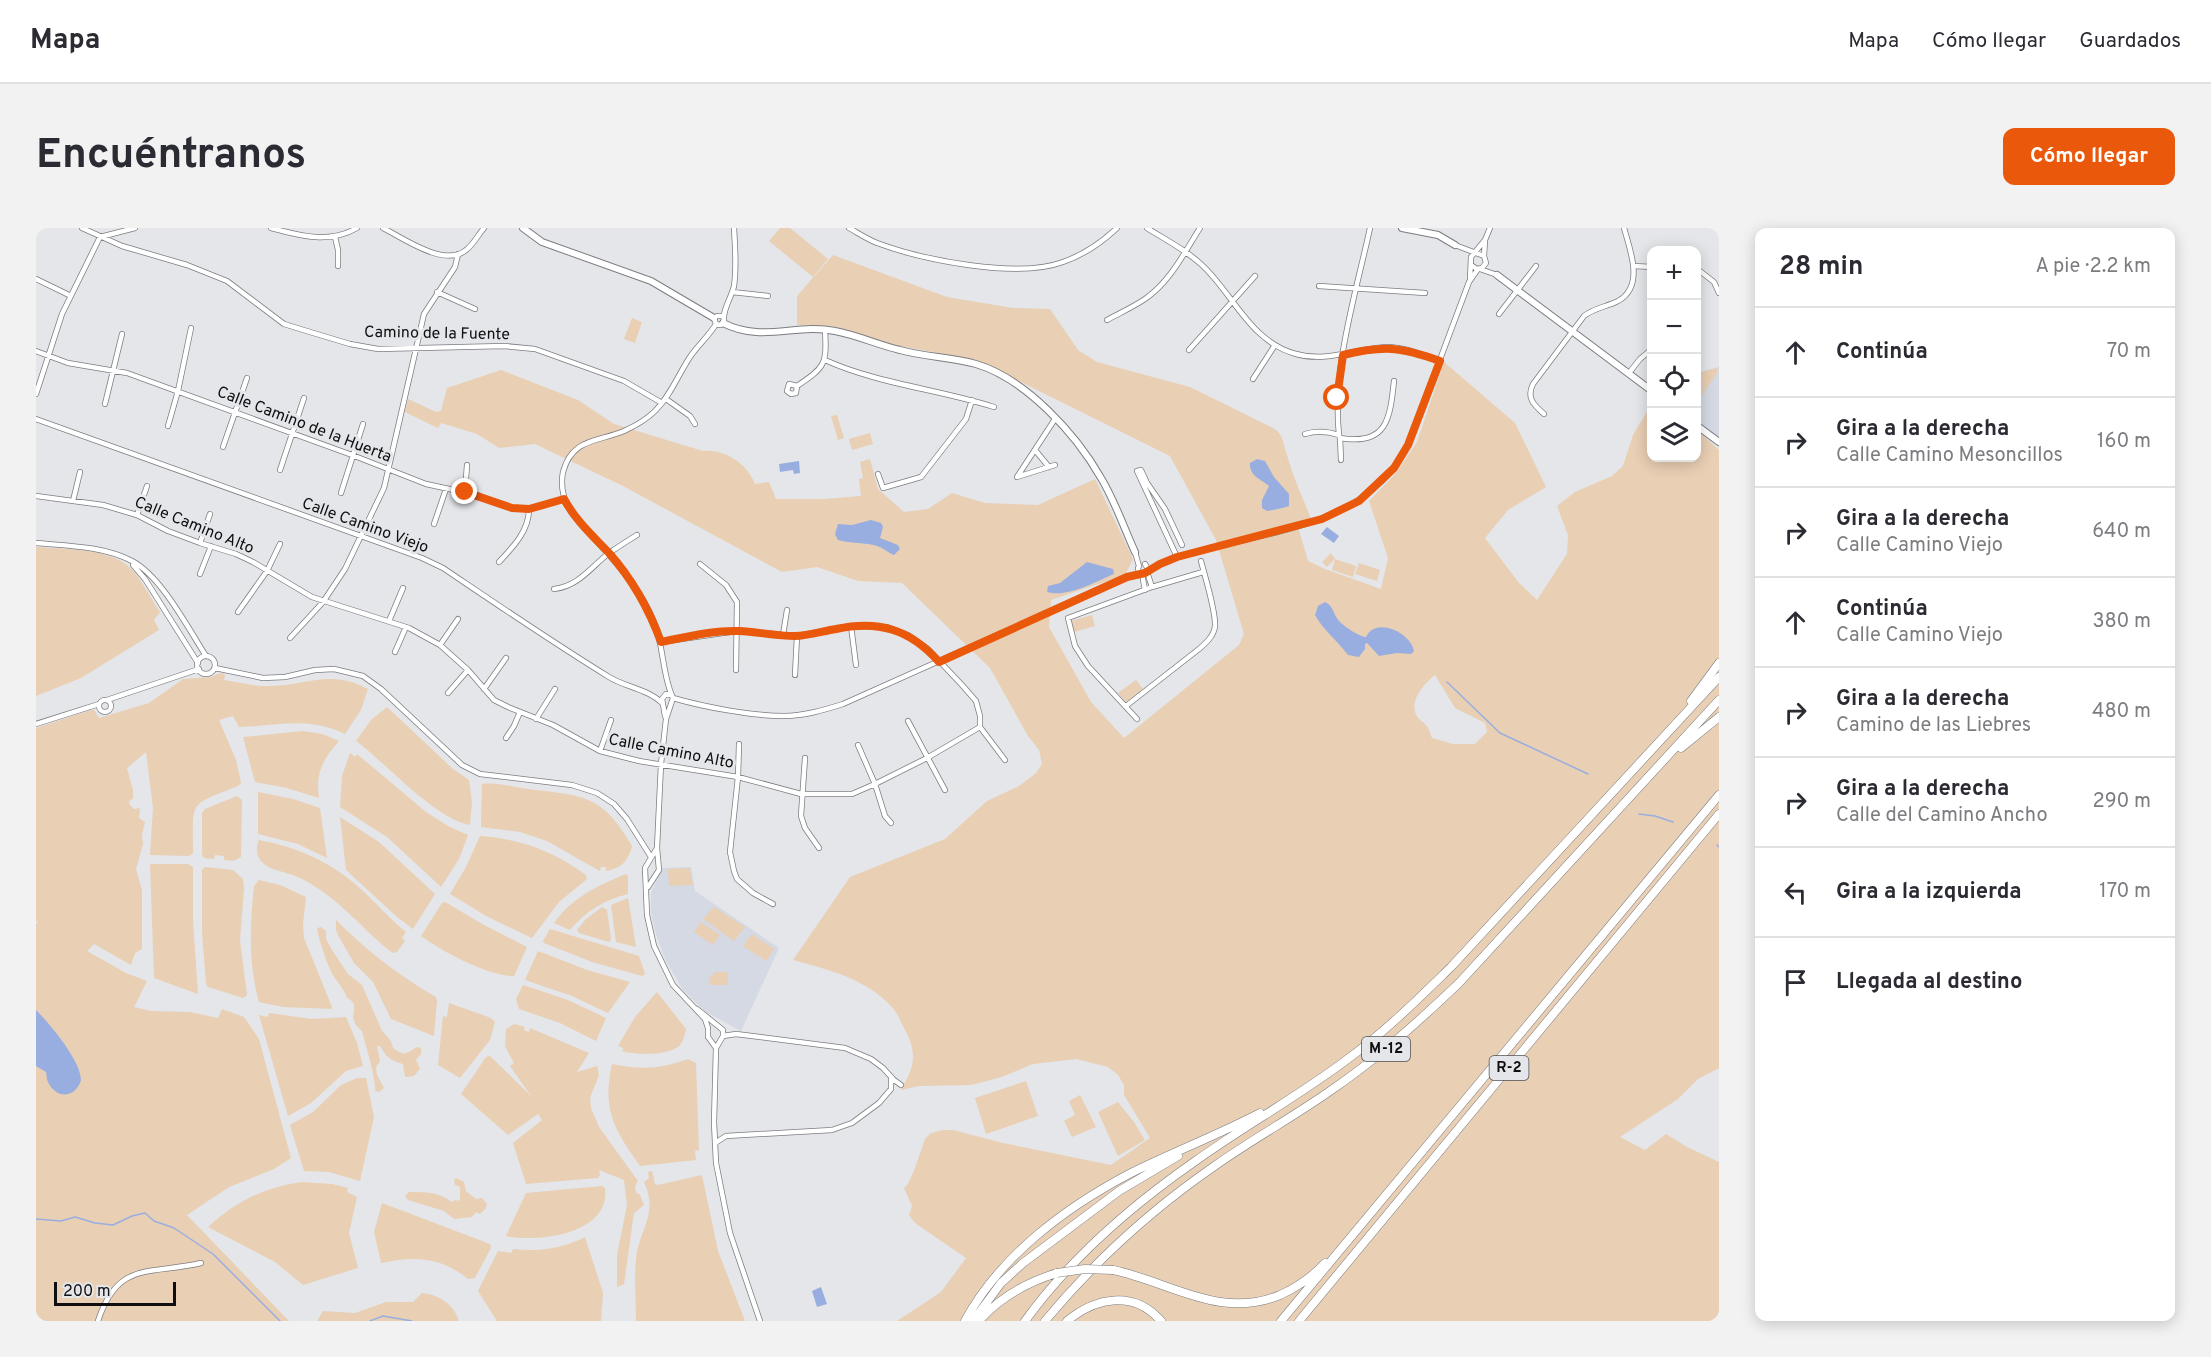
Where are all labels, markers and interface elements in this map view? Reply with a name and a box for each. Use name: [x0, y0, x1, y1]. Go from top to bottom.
text: Mapa: [30, 23, 100, 59]
text: Mapa: [1848, 28, 1899, 55]
text: Cómo llegar: [1932, 28, 2046, 55]
text: Guardados: [2079, 28, 2181, 55]
button: Cómo llegar: [2003, 128, 2175, 185]
text: Encuéntranos: [36, 130, 306, 183]
map controls: [1647, 246, 1701, 462]
button: +: [1647, 246, 1701, 300]
text: 28 min: [1779, 251, 1863, 284]
text: A pie · 2.2 km: [2036, 254, 2151, 280]
button: −: [1647, 300, 1701, 354]
street label: Camino de la Fuente: [364, 323, 510, 345]
icon: ahead: [1779, 336, 1812, 369]
text: Continúa: [1836, 339, 1928, 366]
text: 70 m: [2107, 339, 2151, 365]
button: locate: [1647, 354, 1701, 408]
street label: Calle Camino de la Huerta: [214, 382, 394, 468]
route start: [1323, 384, 1349, 410]
button: layers: [1647, 408, 1701, 462]
text: Gira a la derecha: [1836, 416, 2009, 443]
icon: right: [1779, 426, 1812, 459]
text: 160 m: [2097, 429, 2151, 455]
text: Calle Camino Mesoncillos: [1836, 443, 2063, 469]
route end: [451, 478, 477, 504]
street label: Calle Camino Alto: [131, 493, 257, 559]
street label: Calle Camino Viejo: [299, 494, 431, 558]
text: Gira a la derecha: [1836, 506, 2009, 533]
icon: right: [1779, 516, 1812, 549]
text: 640 m: [2092, 519, 2151, 545]
text: Calle Camino Viejo: [1836, 533, 2003, 559]
text: Continúa: [1836, 596, 1928, 623]
icon: ahead: [1779, 606, 1812, 639]
text: 380 m: [2092, 609, 2151, 635]
text: Calle Camino Viejo: [1836, 623, 2003, 649]
text: Gira a la derecha: [1836, 686, 2009, 713]
icon: right: [1779, 696, 1812, 729]
text: 480 m: [2092, 699, 2151, 725]
text: Camino de las Liebres: [1836, 713, 2031, 739]
street label: Calle Camino Alto: [607, 730, 735, 774]
text: Gira a la derecha: [1836, 776, 2009, 803]
icon: right: [1779, 786, 1812, 819]
text: 290 m: [2093, 789, 2151, 815]
text: Calle del Camino Ancho: [1836, 803, 2048, 829]
icon: left: [1779, 876, 1812, 909]
text: Gira a la izquierda: [1836, 879, 2022, 906]
text: 170 m: [2099, 879, 2151, 905]
icon: arrive: [1779, 966, 1812, 999]
text: Llegada al destino: [1836, 969, 2022, 996]
road number: M-12: [1362, 1037, 1410, 1061]
road number: R-2: [1490, 1056, 1528, 1080]
scale bar: [54, 1279, 176, 1306]
text: 200 m: [63, 1282, 111, 1302]

